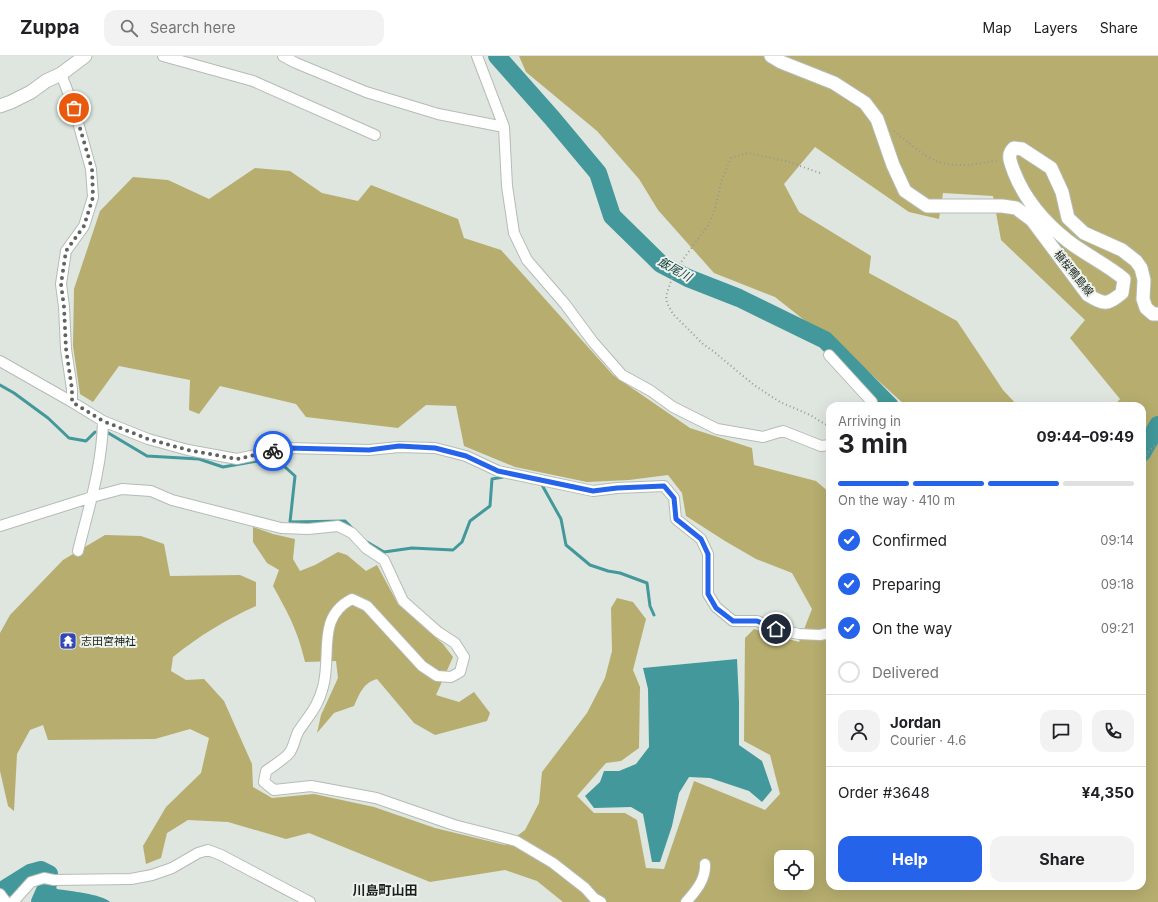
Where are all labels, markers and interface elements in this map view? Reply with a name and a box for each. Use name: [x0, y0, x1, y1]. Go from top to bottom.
search box: [104, 10, 384, 46]
text: Zuppa: [20, 16, 80, 39]
icon: search: [118, 17, 140, 39]
text: Search here: [150, 18, 235, 37]
text: Map: [983, 19, 1012, 36]
text: Layers: [1034, 19, 1078, 36]
text: Share: [1100, 19, 1138, 36]
pin: [57, 91, 91, 125]
icon: bag: [63, 97, 85, 119]
street label: 植桜鴨島線: [1051, 247, 1097, 299]
water label: 飯尾川: [656, 254, 696, 285]
text: Arriving in: [838, 413, 901, 429]
text: 09:44–09:49: [1037, 427, 1134, 446]
text: 3 min: [838, 428, 908, 459]
courier: [253, 431, 293, 471]
icon: bike: [262, 440, 284, 462]
text: On the way · 410 m: [838, 492, 955, 508]
icon: check: [838, 529, 860, 551]
text: Confirmed: [872, 531, 947, 550]
text: 09:14: [1100, 532, 1134, 548]
icon: check: [838, 573, 860, 595]
text: Preparing: [872, 575, 941, 594]
text: 09:18: [1101, 576, 1134, 592]
pin: [759, 612, 793, 646]
icon: check: [838, 617, 860, 639]
icon: home: [765, 618, 787, 640]
text: On the way: [872, 619, 952, 638]
text: 09:21: [1101, 620, 1134, 636]
temple icon: 志田宮神社: [58, 631, 78, 651]
place label: 志田宮神社: [81, 634, 136, 648]
text: Delivered: [872, 663, 939, 682]
button: person: [838, 710, 880, 752]
button: chat: [1040, 710, 1082, 752]
button: phone: [1092, 710, 1134, 752]
text: Jordan: [890, 713, 941, 732]
text: Courier · 4.6: [890, 732, 966, 748]
text: Order #3648: [838, 783, 930, 802]
text: ¥4,350: [1082, 783, 1134, 802]
button: Help: [838, 836, 982, 882]
button: Share: [990, 836, 1134, 882]
map controls: [774, 850, 814, 890]
button: locate: [774, 850, 814, 890]
district label: 川島町山田: [352, 882, 418, 898]

